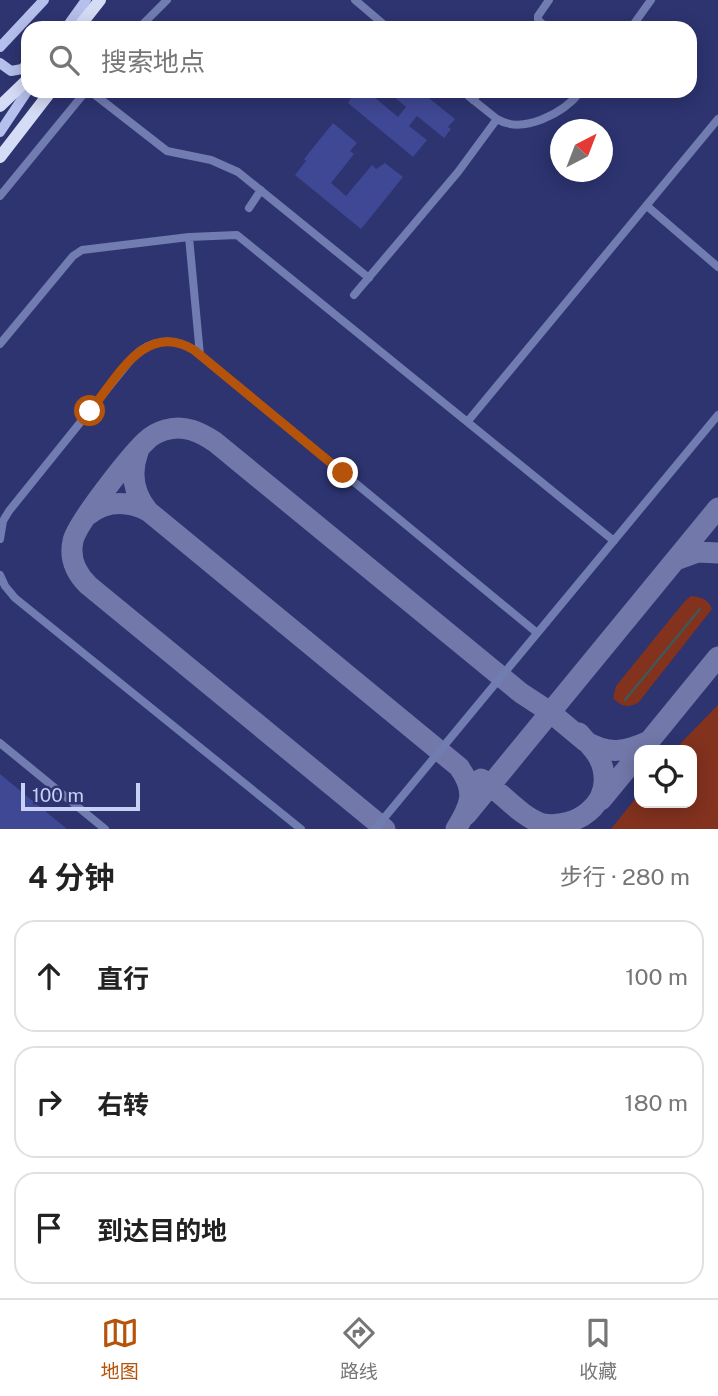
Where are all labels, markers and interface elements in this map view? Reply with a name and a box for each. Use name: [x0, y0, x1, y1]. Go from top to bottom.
search box: [21, 21, 697, 98]
icon: search: [45, 41, 83, 79]
text: 搜索地点: [101, 46, 205, 77]
north arrow: [550, 119, 613, 182]
route start: [74, 395, 105, 426]
route end: [327, 457, 358, 488]
map controls: [634, 745, 697, 808]
button: locate: [634, 745, 697, 808]
scale bar: [21, 780, 140, 812]
text: 100 m: [32, 784, 84, 806]
text: 4 分钟: [28, 859, 114, 895]
text: 步行 · 280 m: [560, 863, 690, 890]
icon: ahead: [30, 957, 68, 995]
text: 直行: [97, 963, 149, 994]
text: 100 m: [625, 963, 688, 990]
icon: right: [30, 1083, 68, 1121]
text: 右转: [97, 1089, 149, 1120]
text: 180 m: [624, 1089, 688, 1116]
icon: arrive: [30, 1209, 68, 1247]
text: 到达目的地: [97, 1215, 227, 1246]
tab: 地图: [101, 1314, 139, 1383]
tab: 路线: [340, 1314, 378, 1383]
tab: 收藏: [579, 1314, 617, 1383]

